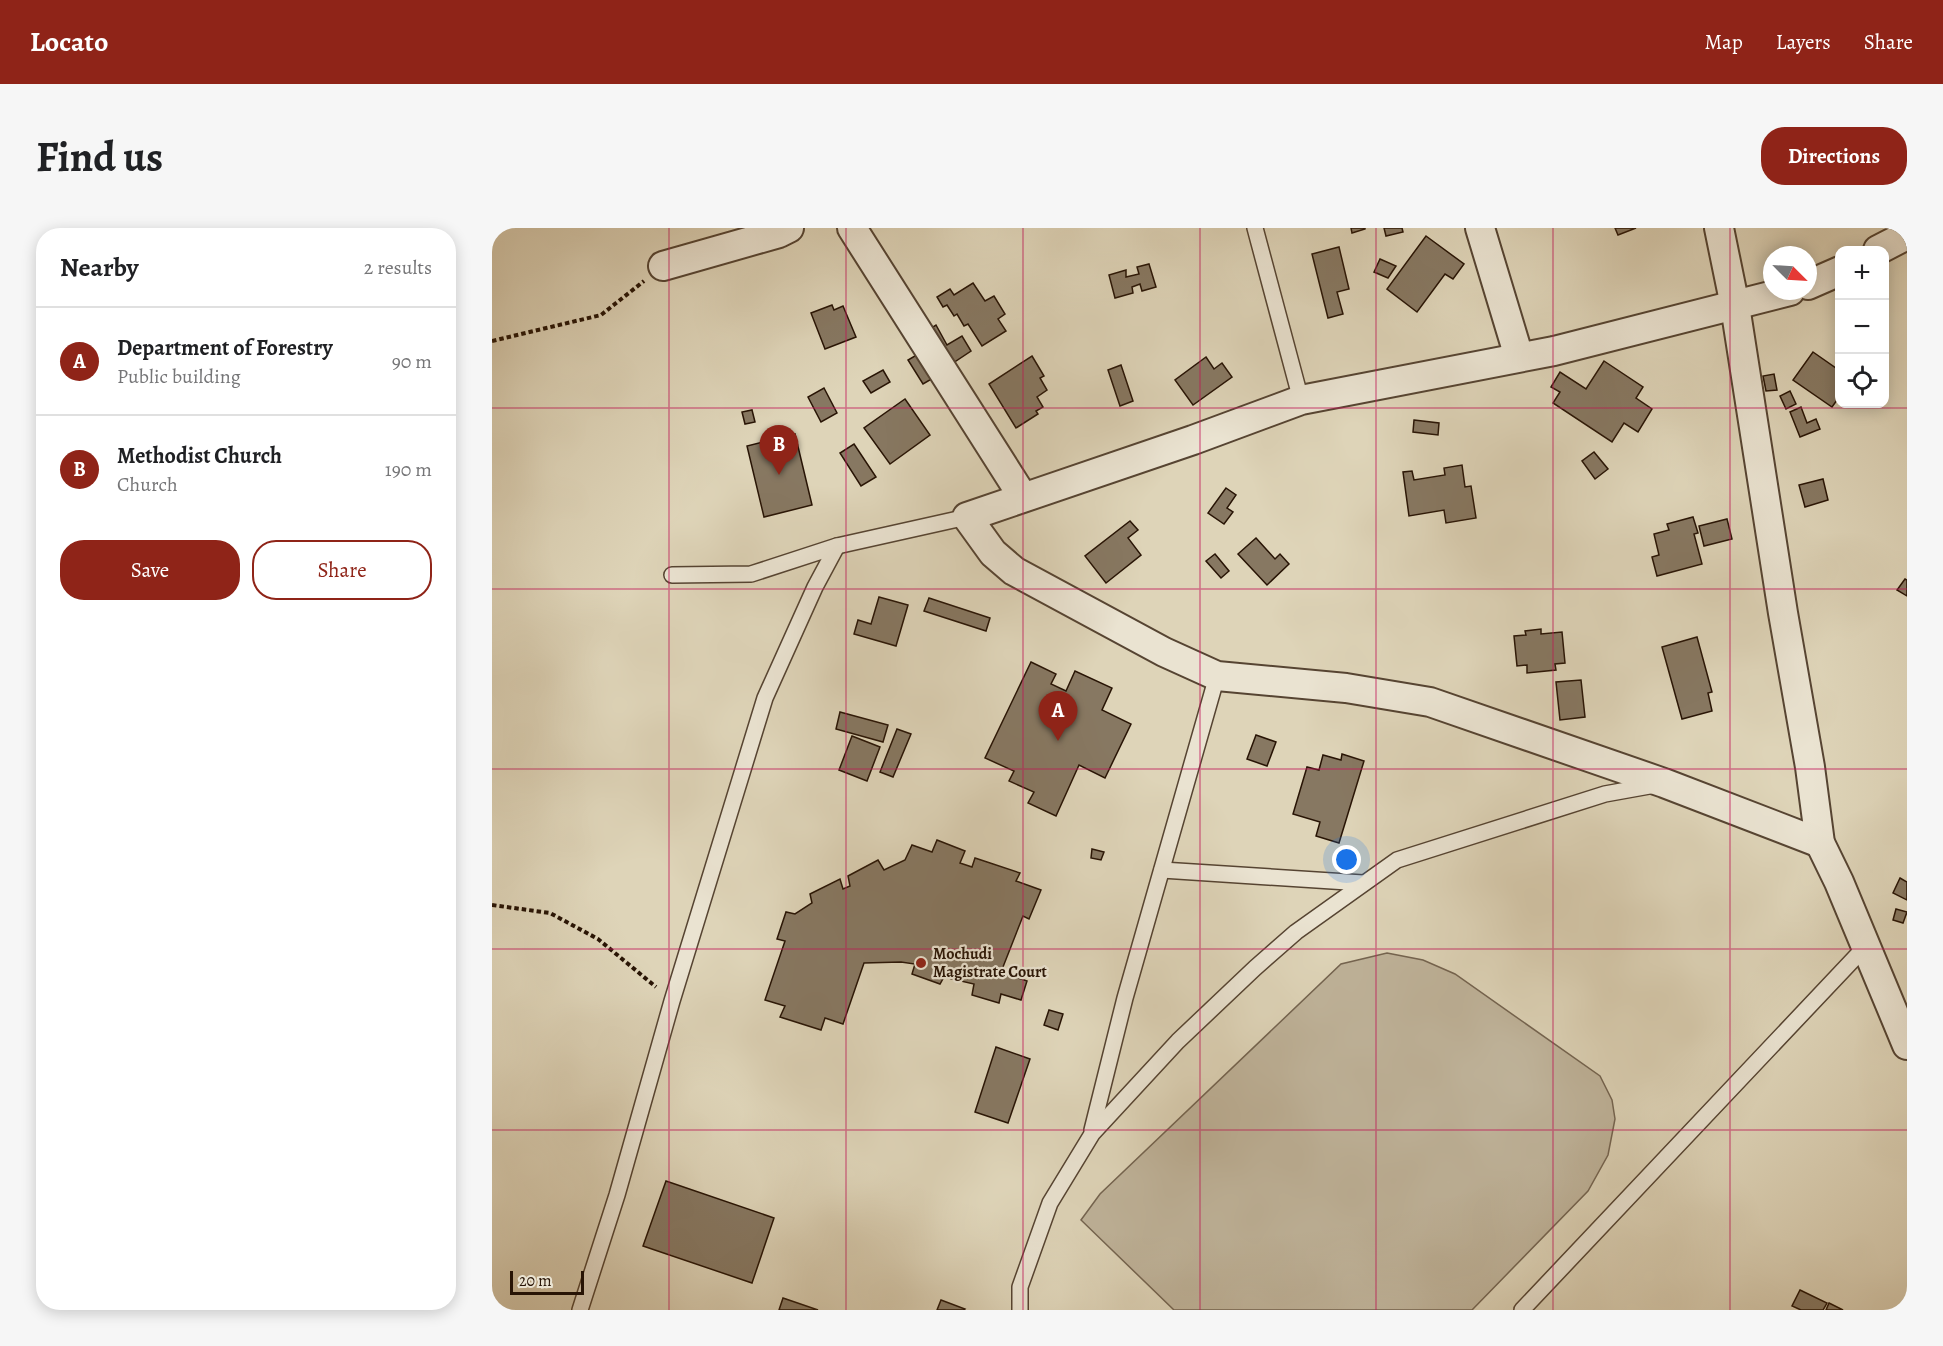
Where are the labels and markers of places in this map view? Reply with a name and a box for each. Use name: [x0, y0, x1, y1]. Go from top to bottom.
pin: B: [760, 426, 798, 475]
pin: A: [1038, 692, 1078, 741]
place label: Mochudi Magistrate Court: [933, 943, 1048, 983]
marker: Mochudi Magistrate Court: [914, 956, 928, 970]

